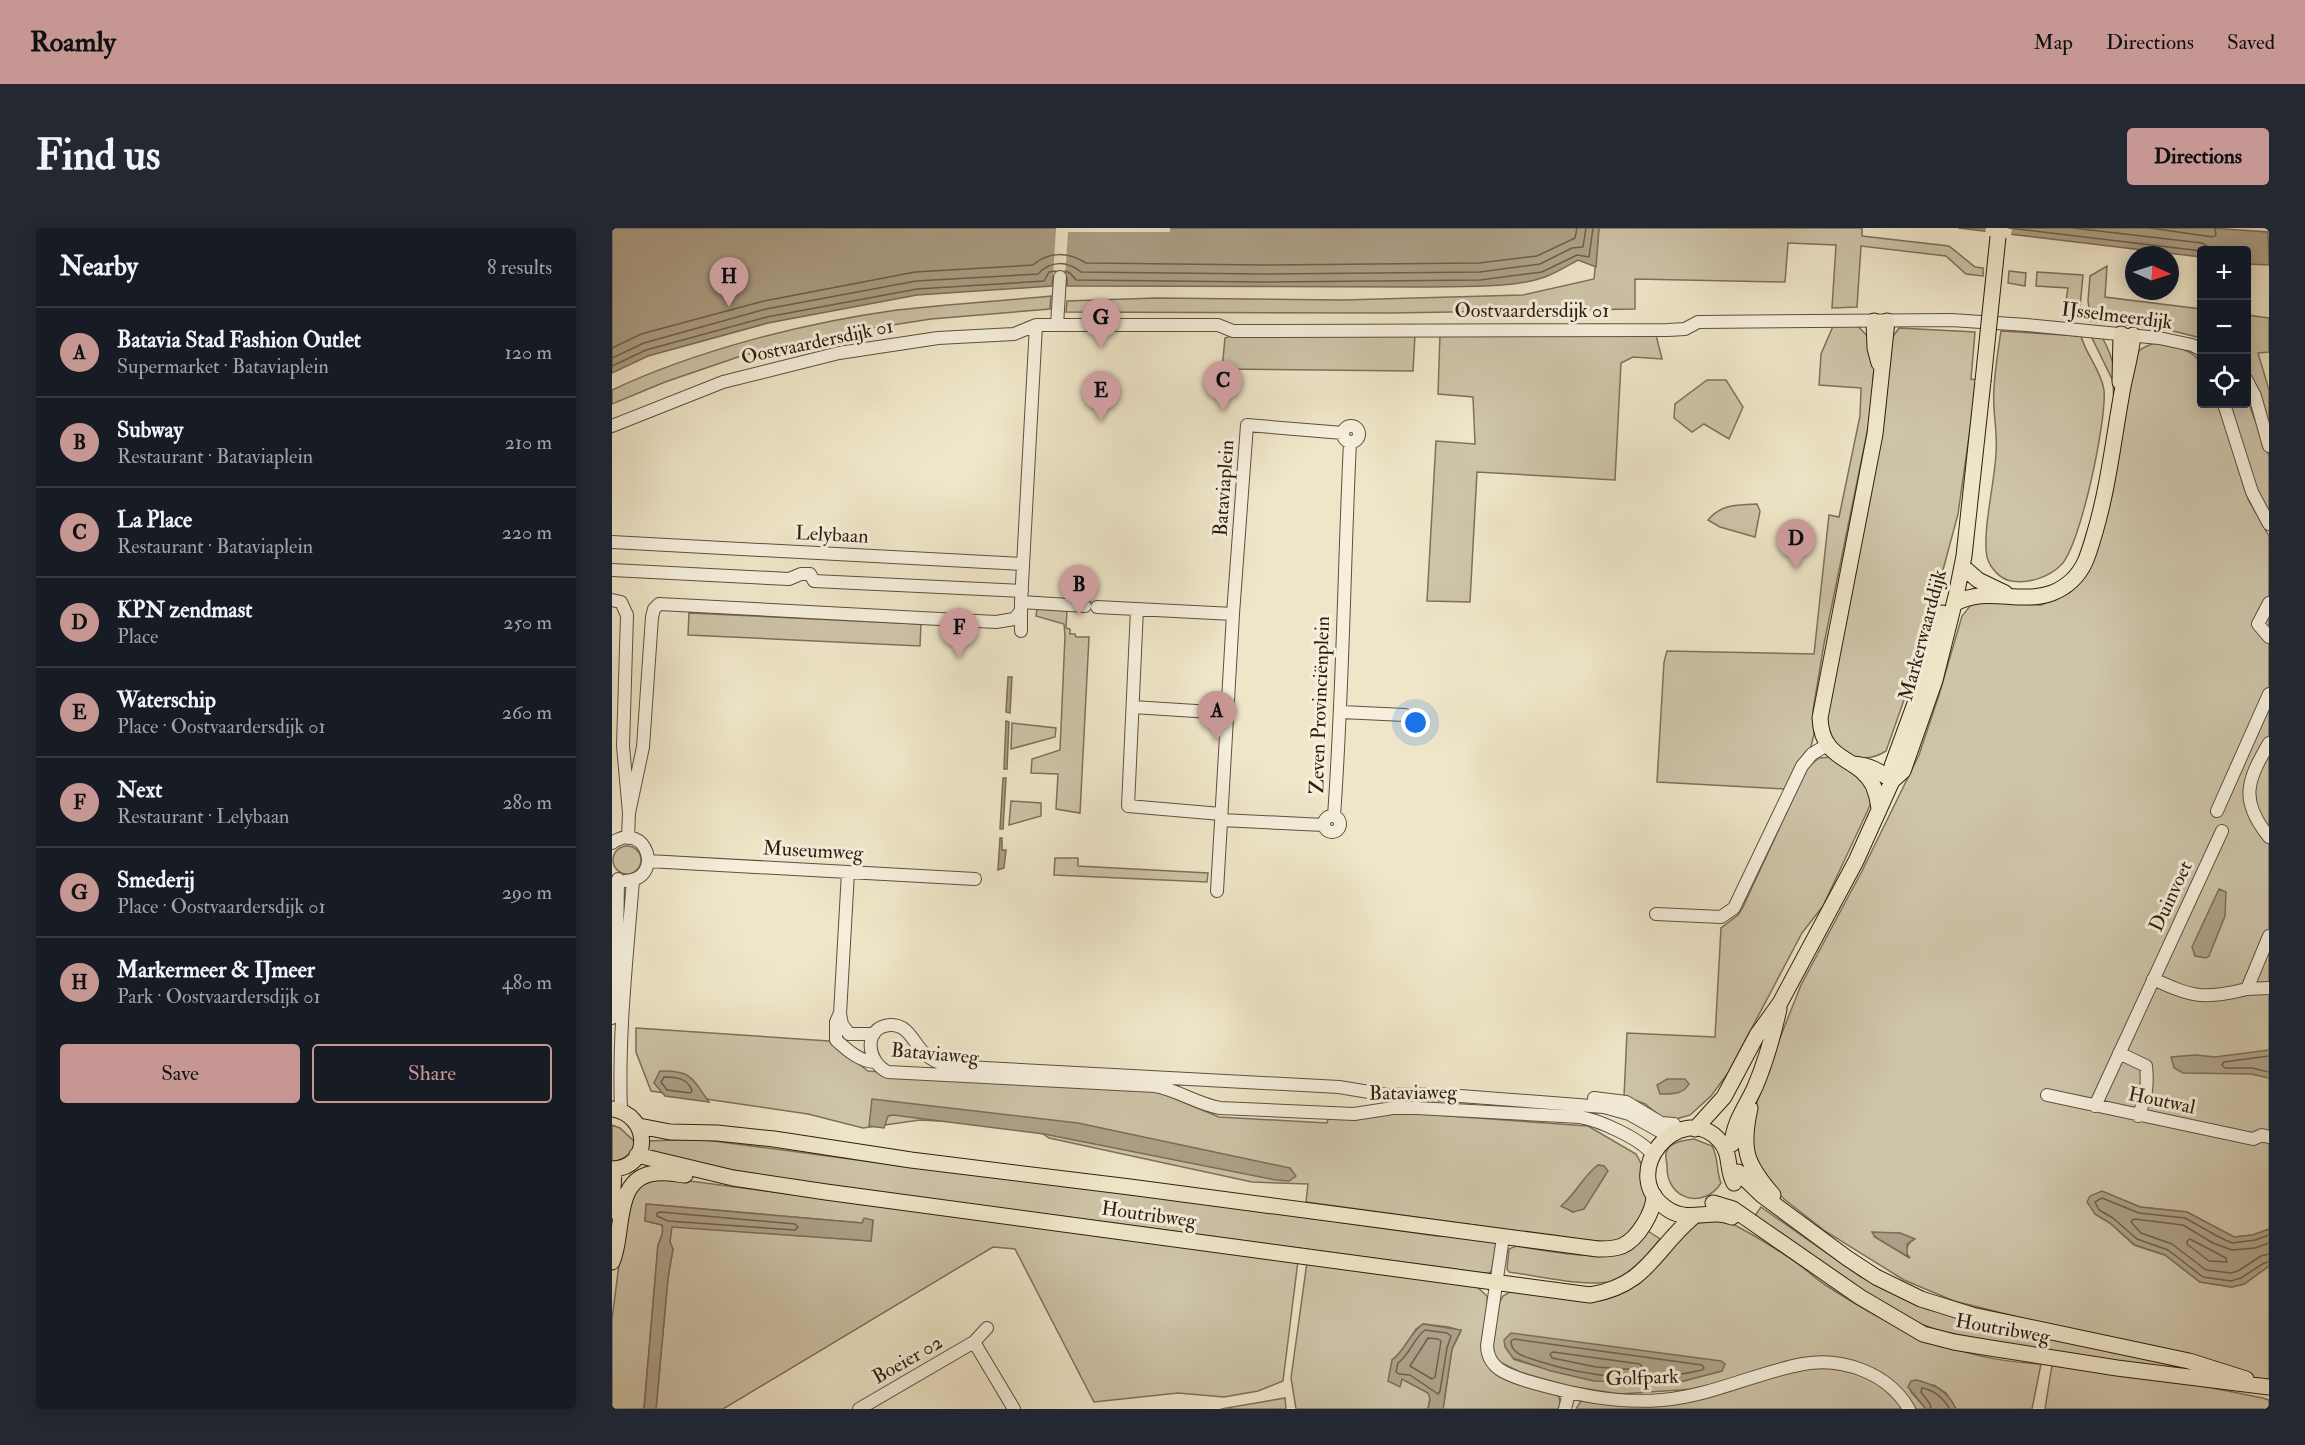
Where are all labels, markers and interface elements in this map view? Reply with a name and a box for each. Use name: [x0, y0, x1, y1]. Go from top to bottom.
text: Roamly: [30, 25, 116, 60]
text: Map: [2033, 29, 2073, 56]
text: Directions: [2106, 29, 2194, 56]
text: Saved: [2227, 29, 2275, 56]
button: Directions: [2127, 128, 2269, 185]
text: Find us: [36, 130, 160, 182]
north arrow: [2125, 246, 2179, 300]
map controls: [2197, 246, 2251, 408]
button: +: [2197, 246, 2251, 300]
text: Nearby: [60, 251, 138, 283]
text: 8 results: [487, 255, 552, 280]
pin: H: [710, 257, 748, 307]
street label: IJsselmeerdijk: [2060, 296, 2174, 335]
pin: G: [1082, 298, 1120, 348]
street label: Oostvaardersdijk 01: [1455, 298, 1609, 323]
button: −: [2197, 300, 2251, 354]
street label: Oostvaardersdijk 01: [739, 313, 895, 370]
text: Batavia Stad Fashion Outlet: [117, 326, 361, 354]
text: A: [73, 340, 86, 365]
text: 120 m: [505, 340, 552, 365]
text: Supermarket · Bataviaplein: [117, 354, 329, 379]
button: locate: [2197, 354, 2251, 408]
pin: C: [1204, 362, 1242, 411]
pin: E: [1082, 372, 1120, 421]
text: Subway: [117, 416, 183, 444]
text: B: [73, 430, 86, 455]
text: 210 m: [505, 430, 552, 455]
street label: Bataviaplein: [1208, 439, 1240, 537]
text: Restaurant · Bataviaplein: [117, 444, 313, 469]
text: La Place: [117, 506, 192, 534]
text: C: [72, 520, 87, 545]
text: 220 m: [502, 520, 552, 545]
street label: Lelybaan: [795, 520, 869, 549]
pin: D: [1776, 520, 1816, 569]
text: Restaurant · Bataviaplein: [117, 534, 313, 559]
pin: B: [1060, 566, 1098, 615]
street label: Markerwaarddijk: [1893, 566, 1952, 704]
text: KPN zendmast: [117, 596, 252, 624]
pin: F: [940, 608, 978, 658]
text: D: [71, 610, 88, 635]
text: 250 m: [503, 610, 552, 635]
street label: Zeven Provinciënplein: [1304, 616, 1336, 795]
text: Place: [117, 624, 158, 649]
text: Waterschip: [117, 686, 216, 714]
pin: A: [1198, 692, 1236, 741]
text: E: [72, 700, 87, 725]
text: 260 m: [502, 700, 552, 725]
your location: [1401, 708, 1430, 737]
text: Place · Oostvaardersdijk 01: [117, 714, 326, 739]
text: Next: [117, 776, 162, 804]
text: F: [73, 790, 86, 815]
text: 280 m: [502, 790, 552, 815]
text: Restaurant · Lelybaan: [117, 804, 289, 829]
street label: Museumweg: [762, 835, 865, 866]
street label: Duinvoet: [2143, 856, 2198, 935]
text: Smederij: [117, 866, 195, 894]
text: G: [71, 880, 88, 905]
text: 290 m: [502, 880, 552, 905]
text: Place · Oostvaardersdijk 01: [117, 894, 326, 919]
text: Markermeer & IJmeer: [117, 956, 315, 984]
text: H: [71, 970, 88, 995]
text: 480 m: [502, 970, 552, 995]
text: Park · Oostvaardersdijk 01: [117, 984, 321, 1009]
street label: Bataviaweg: [890, 1037, 981, 1070]
button: Save: [60, 1044, 300, 1103]
button: Share: [312, 1044, 552, 1103]
street label: Bataviaweg: [1369, 1079, 1458, 1106]
street label: Houtwal: [2126, 1081, 2198, 1120]
street label: Houtribweg: [1100, 1195, 1199, 1234]
street label: Houtribweg: [1954, 1308, 2053, 1349]
street label: Boeier 02: [868, 1329, 947, 1389]
street label: Golfpark: [1605, 1364, 1680, 1392]

